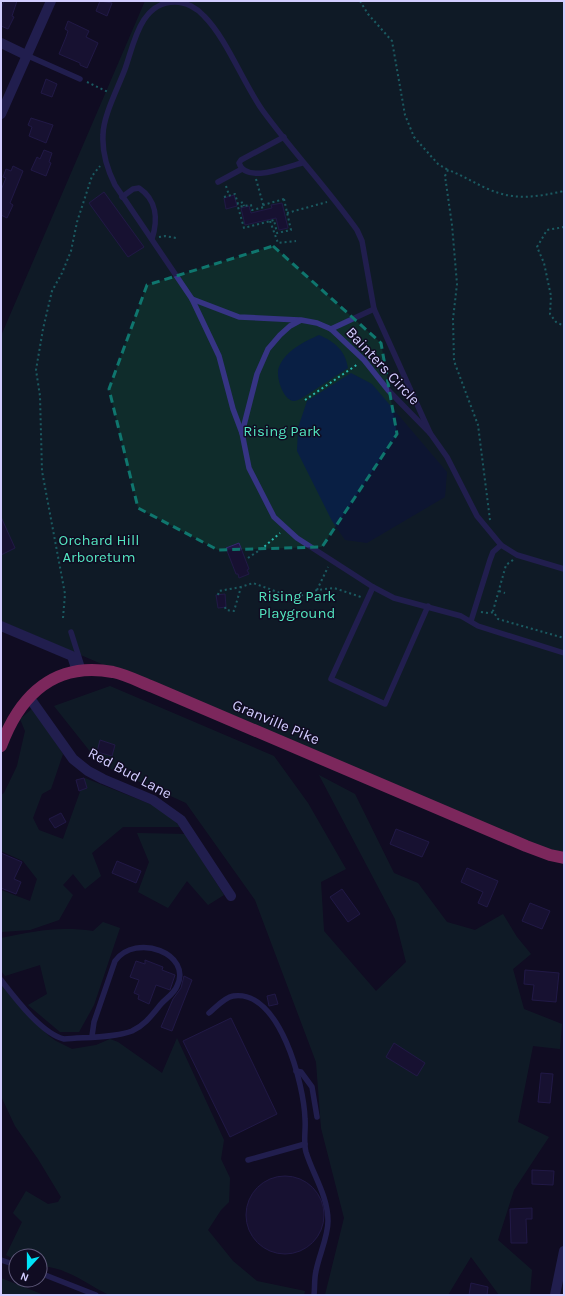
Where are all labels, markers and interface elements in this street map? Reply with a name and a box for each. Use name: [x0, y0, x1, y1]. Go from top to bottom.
street label: Bainters Circle: [342, 323, 424, 409]
park label: Rising Park: [243, 422, 321, 440]
park label: Orchard Hill Arboretum: [59, 531, 139, 566]
park label: Rising Park Playground: [258, 587, 336, 622]
street label: Granville Pike: [230, 696, 322, 748]
street label: Red Bud Lane: [85, 743, 175, 803]
north arrow: [8, 1248, 48, 1288]
text: N: [19, 1269, 31, 1284]

